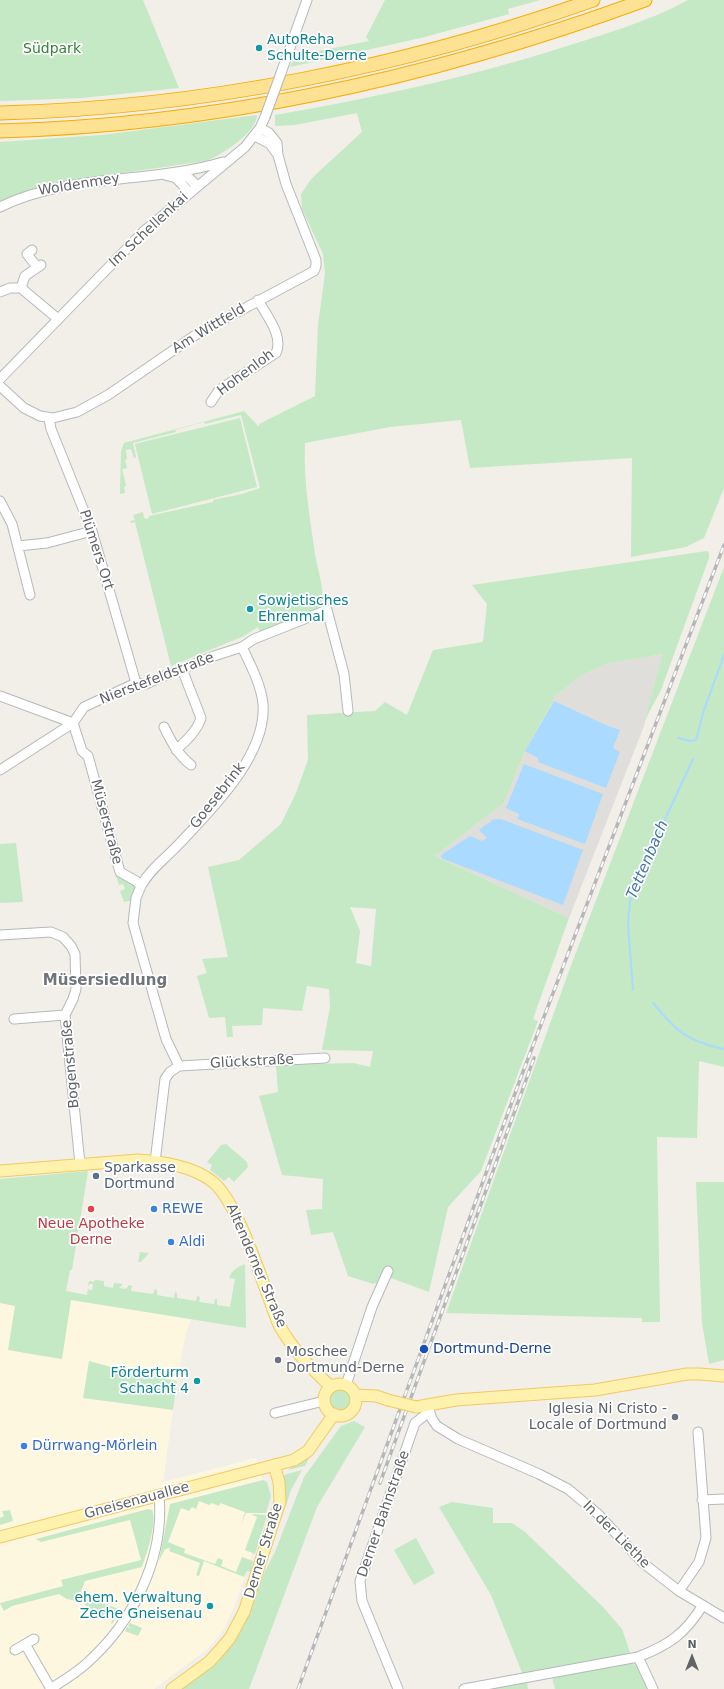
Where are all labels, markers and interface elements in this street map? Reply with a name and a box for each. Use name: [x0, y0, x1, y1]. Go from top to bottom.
place label: AutoReha Schulte-Derne: [267, 32, 367, 64]
park label: Südpark: [23, 41, 81, 57]
marker: AutoReha Schulte-Derne: [254, 43, 264, 53]
street label: Woldenmey: [37, 170, 121, 200]
street label: Im Schellenkai: [106, 189, 192, 271]
street label: Am Wittfeld: [169, 301, 249, 357]
street label: Hohenloh: [214, 346, 278, 400]
street label: Plümers Ort: [75, 508, 117, 592]
place label: Sowjetisches Ehrenmal: [258, 593, 349, 626]
marker: Sowjetisches Ehrenmal: [245, 604, 255, 614]
street label: Nierstefeldstraße: [98, 649, 216, 709]
street label: Goesebrink: [187, 760, 249, 832]
street label: Müserstraße: [87, 778, 125, 866]
water label: Tettenbach: [623, 818, 673, 902]
district label: Müsersiedlung: [43, 972, 167, 990]
street label: Bogenstraße: [59, 1019, 83, 1109]
street label: Glückstraße: [210, 1051, 294, 1073]
place label: Sparkasse Dortmund: [104, 1160, 176, 1192]
marker: Sparkasse Dortmund: [91, 1171, 101, 1181]
place label: REWE: [162, 1201, 203, 1217]
street label: Altenderner Straße: [222, 1201, 290, 1331]
marker: Neue Apotheke Derne: [86, 1204, 96, 1214]
marker: REWE: [149, 1204, 159, 1214]
place label: Neue Apotheke Derne: [37, 1216, 145, 1248]
place label: Aldi: [179, 1234, 205, 1250]
marker: Aldi: [166, 1237, 176, 1247]
place label: Dortmund-Derne: [433, 1341, 551, 1357]
marker: Dortmund-Derne: [418, 1343, 430, 1355]
place label: Moschee Dortmund-Derne: [286, 1344, 404, 1376]
marker: Moschee Dortmund-Derne: [273, 1355, 283, 1365]
place label: Förderturm Schacht 4: [111, 1365, 189, 1398]
marker: Förderturm Schacht 4: [192, 1376, 202, 1386]
place label: Iglesia Ni Cristo - Locale of Dortmund: [529, 1401, 667, 1434]
marker: Iglesia Ni Cristo - Locale of Dortmund: [670, 1412, 680, 1422]
place label: Dürrwang-Mörlein: [32, 1438, 157, 1454]
marker: Dürrwang-Mörlein: [19, 1441, 29, 1451]
street label: Derner Bahnstraße: [354, 1448, 414, 1580]
street label: Gneisenauallee: [83, 1479, 191, 1523]
street label: In der Liethe: [579, 1498, 653, 1572]
street label: Derner Straße: [242, 1501, 286, 1601]
place label: ehem. Verwaltung Zeche Gneisenau: [74, 1590, 202, 1622]
marker: ehem. Verwaltung Zeche Gneisenau: [205, 1601, 215, 1611]
north arrow: [672, 1637, 712, 1677]
text: N: [687, 1638, 697, 1651]

